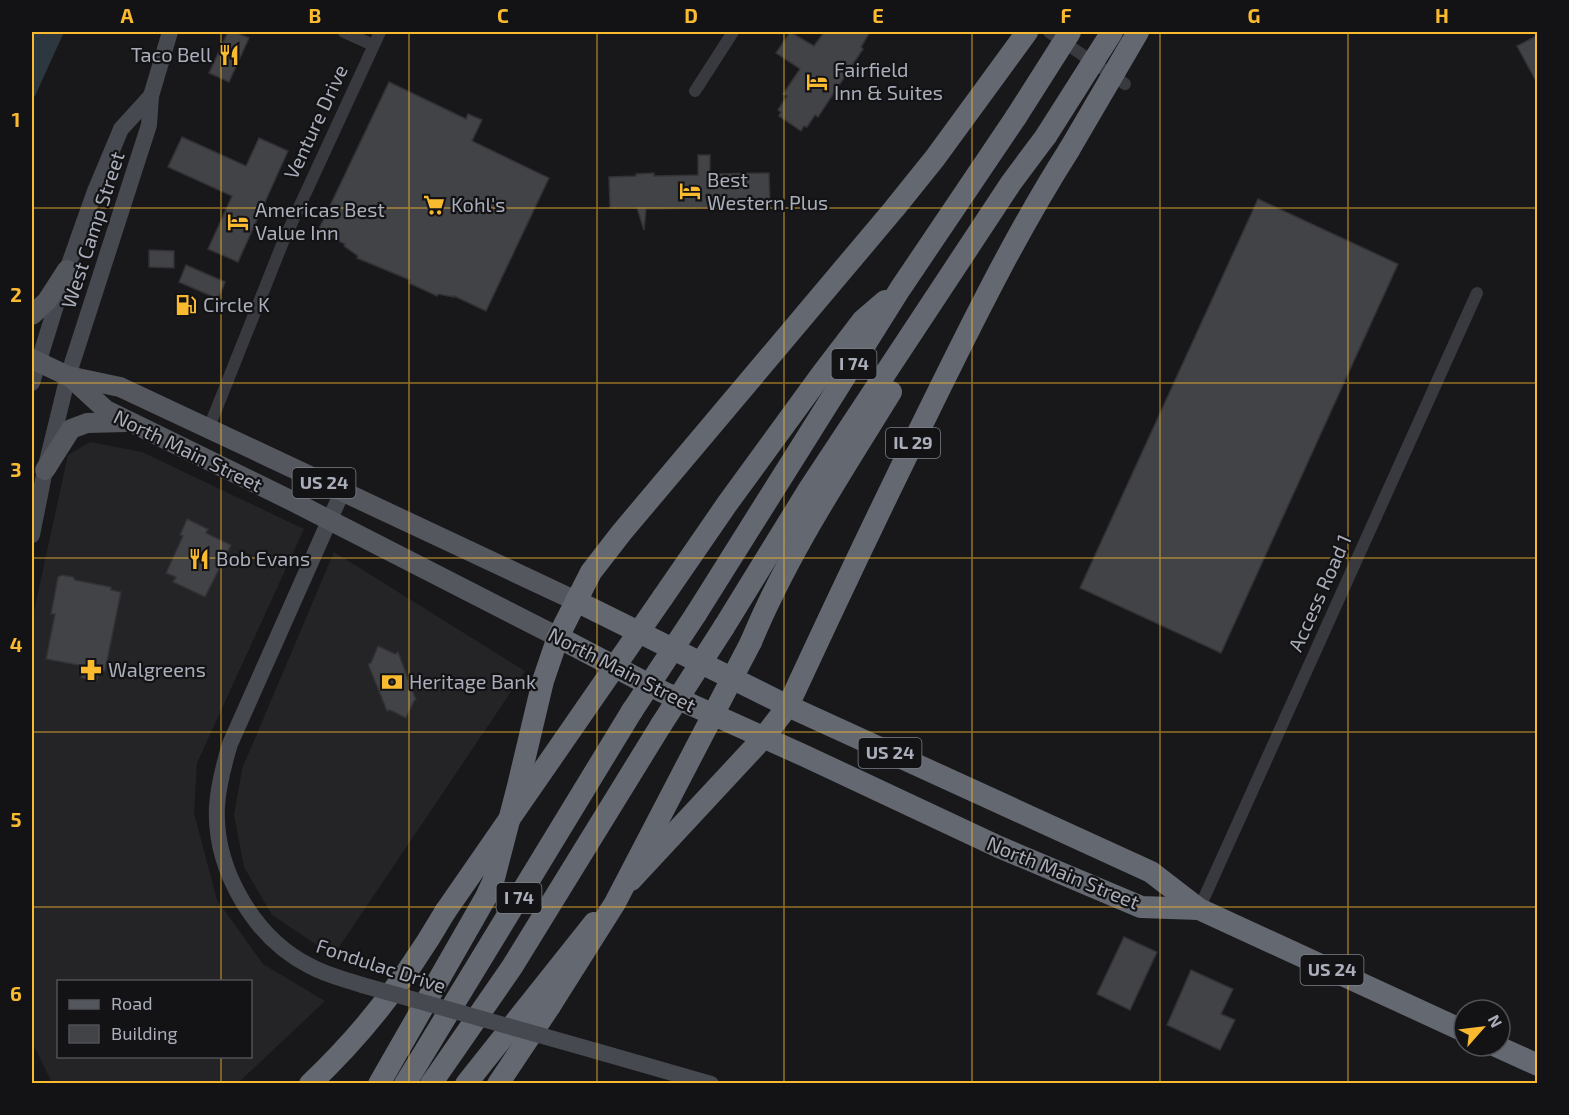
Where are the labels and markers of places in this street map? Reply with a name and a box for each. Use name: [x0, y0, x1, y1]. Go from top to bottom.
place label: Taco Bell: [131, 42, 212, 66]
restaurant icon: Taco Bell: [217, 43, 241, 67]
place label: Fairfield Inn & Suites: [834, 57, 943, 104]
hotel icon: Fairfield Inn & Suites: [805, 70, 829, 94]
place label: Best Western Plus: [707, 167, 828, 214]
hotel icon: Best Western Plus: [678, 179, 702, 203]
place label: Kohl's: [451, 192, 505, 216]
supermarket icon: Kohl's: [422, 193, 446, 217]
place label: Americas Best Value Inn: [255, 197, 385, 244]
hotel icon: Americas Best Value Inn: [226, 210, 250, 234]
place label: Circle K: [203, 292, 270, 316]
fuel station icon: Circle K: [174, 293, 198, 317]
place label: Bob Evans: [216, 546, 310, 570]
restaurant icon: Bob Evans: [187, 547, 211, 571]
place label: Walgreens: [108, 657, 206, 681]
pharmacy icon: Walgreens: [79, 658, 103, 682]
place label: Heritage Bank: [409, 669, 536, 693]
bank icon: Heritage Bank: [380, 670, 404, 694]

